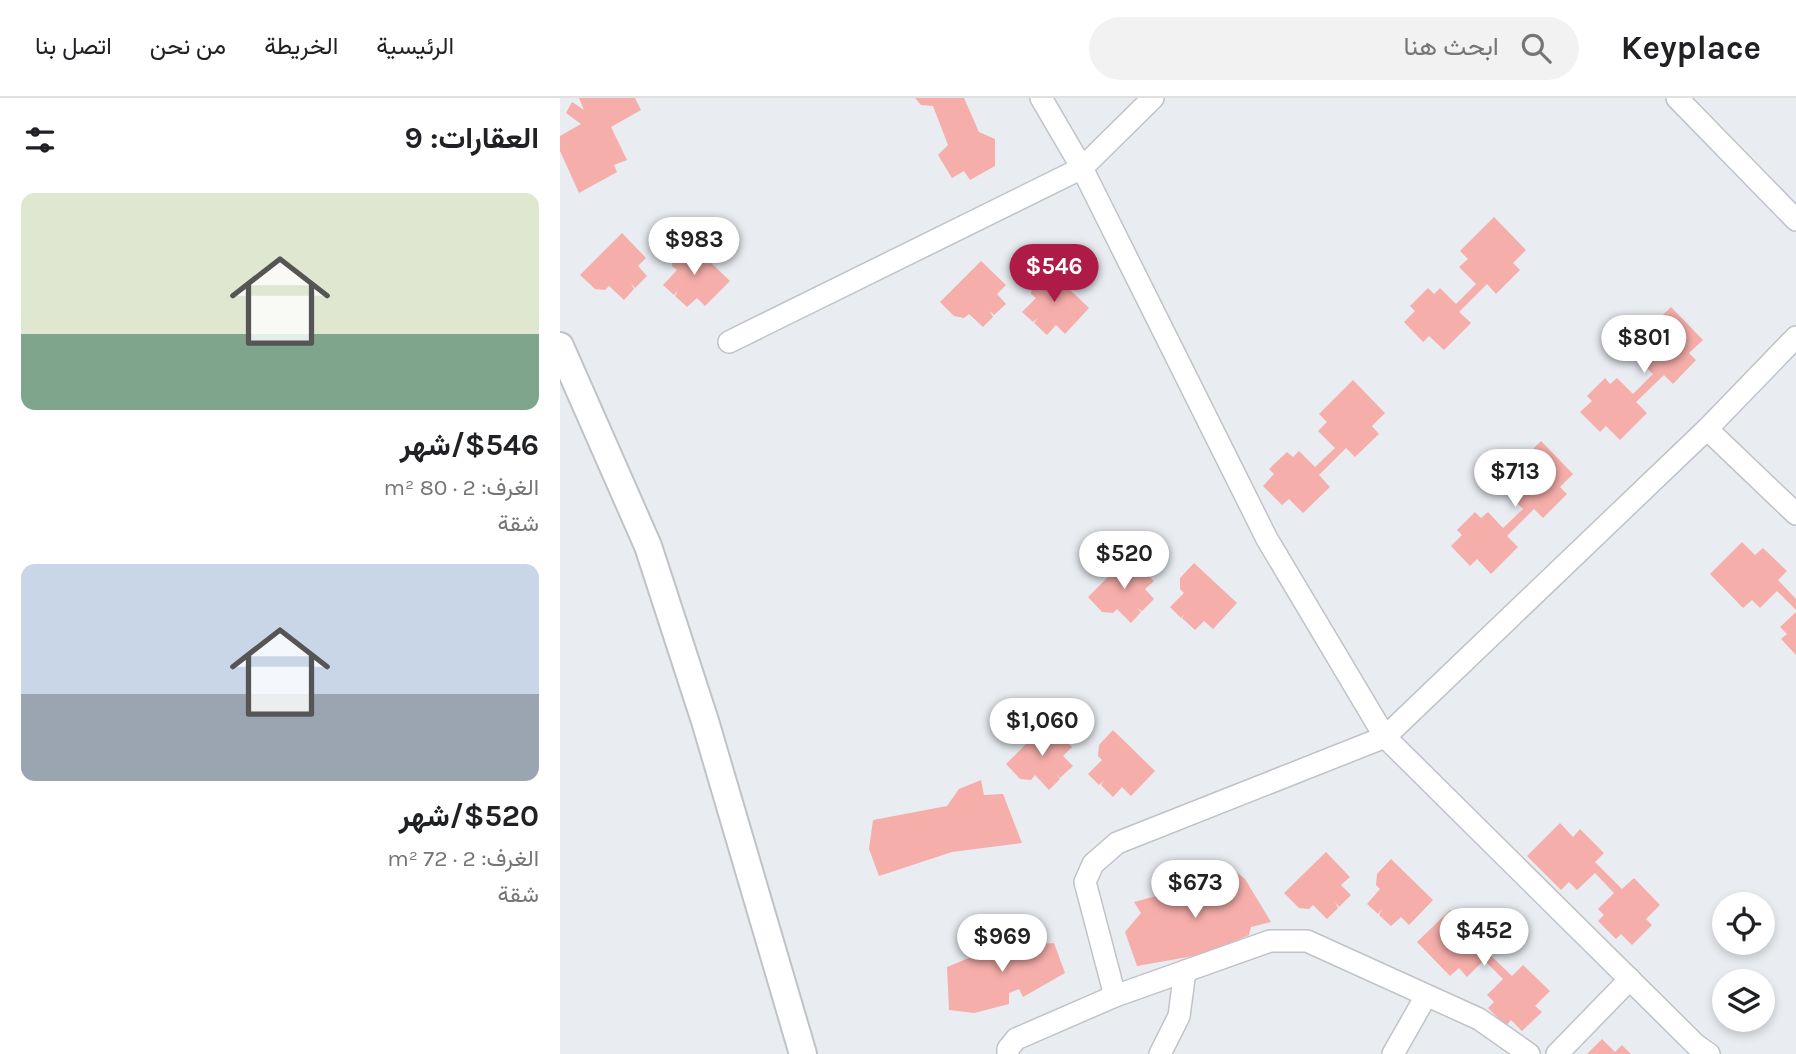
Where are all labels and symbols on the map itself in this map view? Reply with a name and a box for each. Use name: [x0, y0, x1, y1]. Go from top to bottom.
pin: $983: [653, 218, 735, 277]
pin: $546: [1013, 244, 1095, 304]
pin: $801: [1603, 316, 1685, 375]
pin: $713: [1474, 450, 1556, 509]
pin: $520: [1083, 532, 1165, 591]
pin: $1,060: [985, 698, 1099, 758]
pin: $673: [1154, 860, 1236, 920]
pin: $452: [1443, 908, 1525, 968]
pin: $969: [961, 914, 1043, 974]

